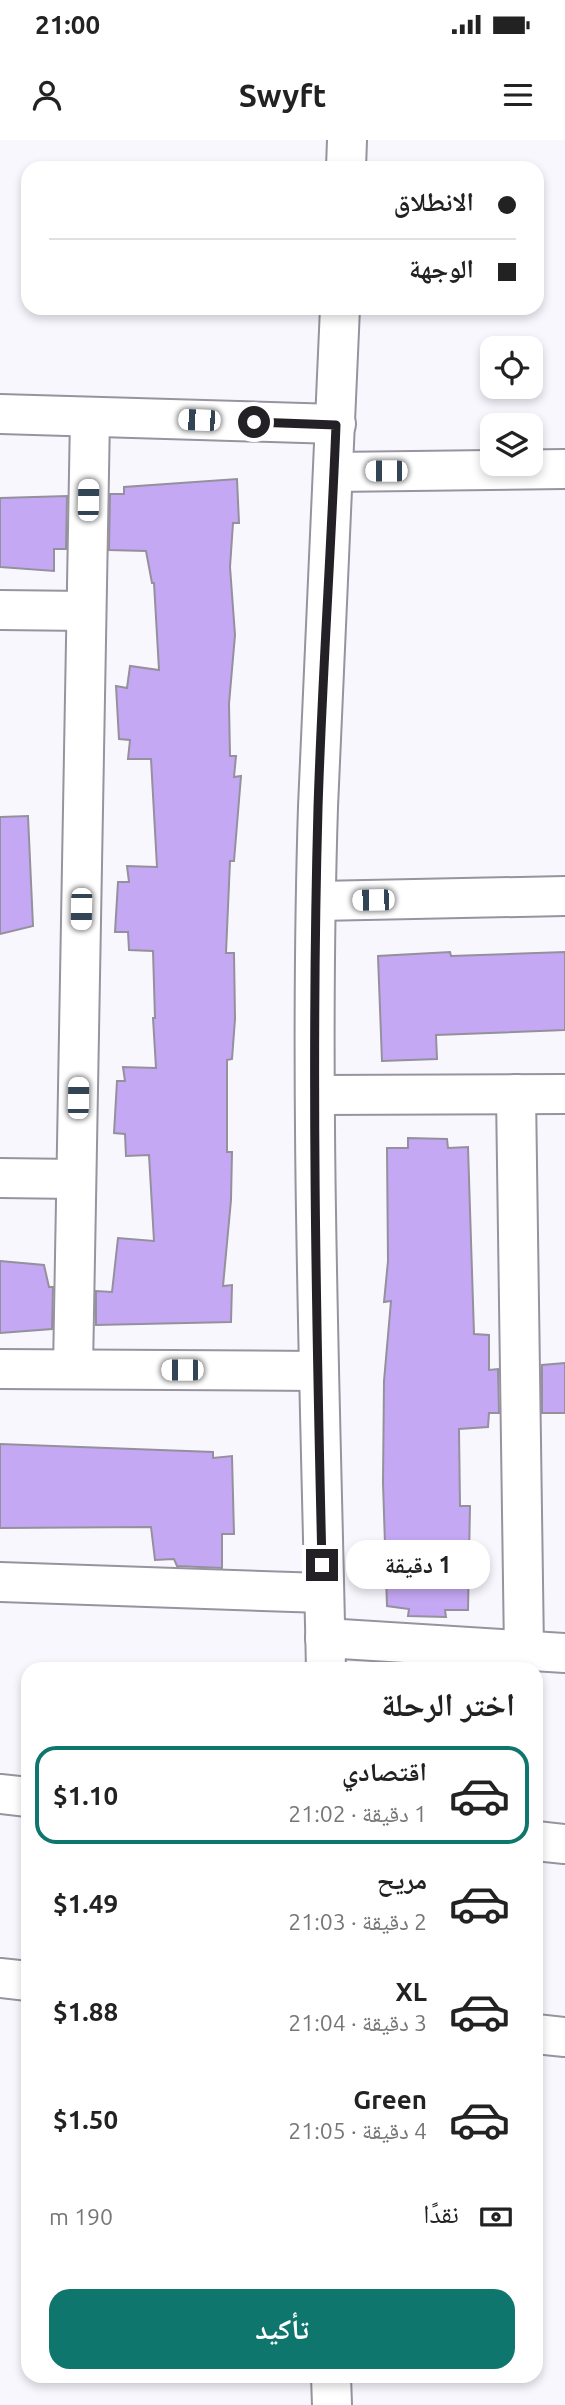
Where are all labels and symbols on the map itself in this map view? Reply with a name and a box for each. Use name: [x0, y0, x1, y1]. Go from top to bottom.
route start: [238, 406, 270, 438]
car: [178, 409, 221, 431]
car: [366, 461, 408, 482]
car: [78, 479, 99, 521]
car: [71, 888, 92, 930]
car: [352, 889, 395, 911]
car: [68, 1077, 89, 1119]
car: [162, 1360, 204, 1381]
callout: 1 دقيقة: [346, 1540, 490, 1590]
route end: [306, 1549, 338, 1581]

